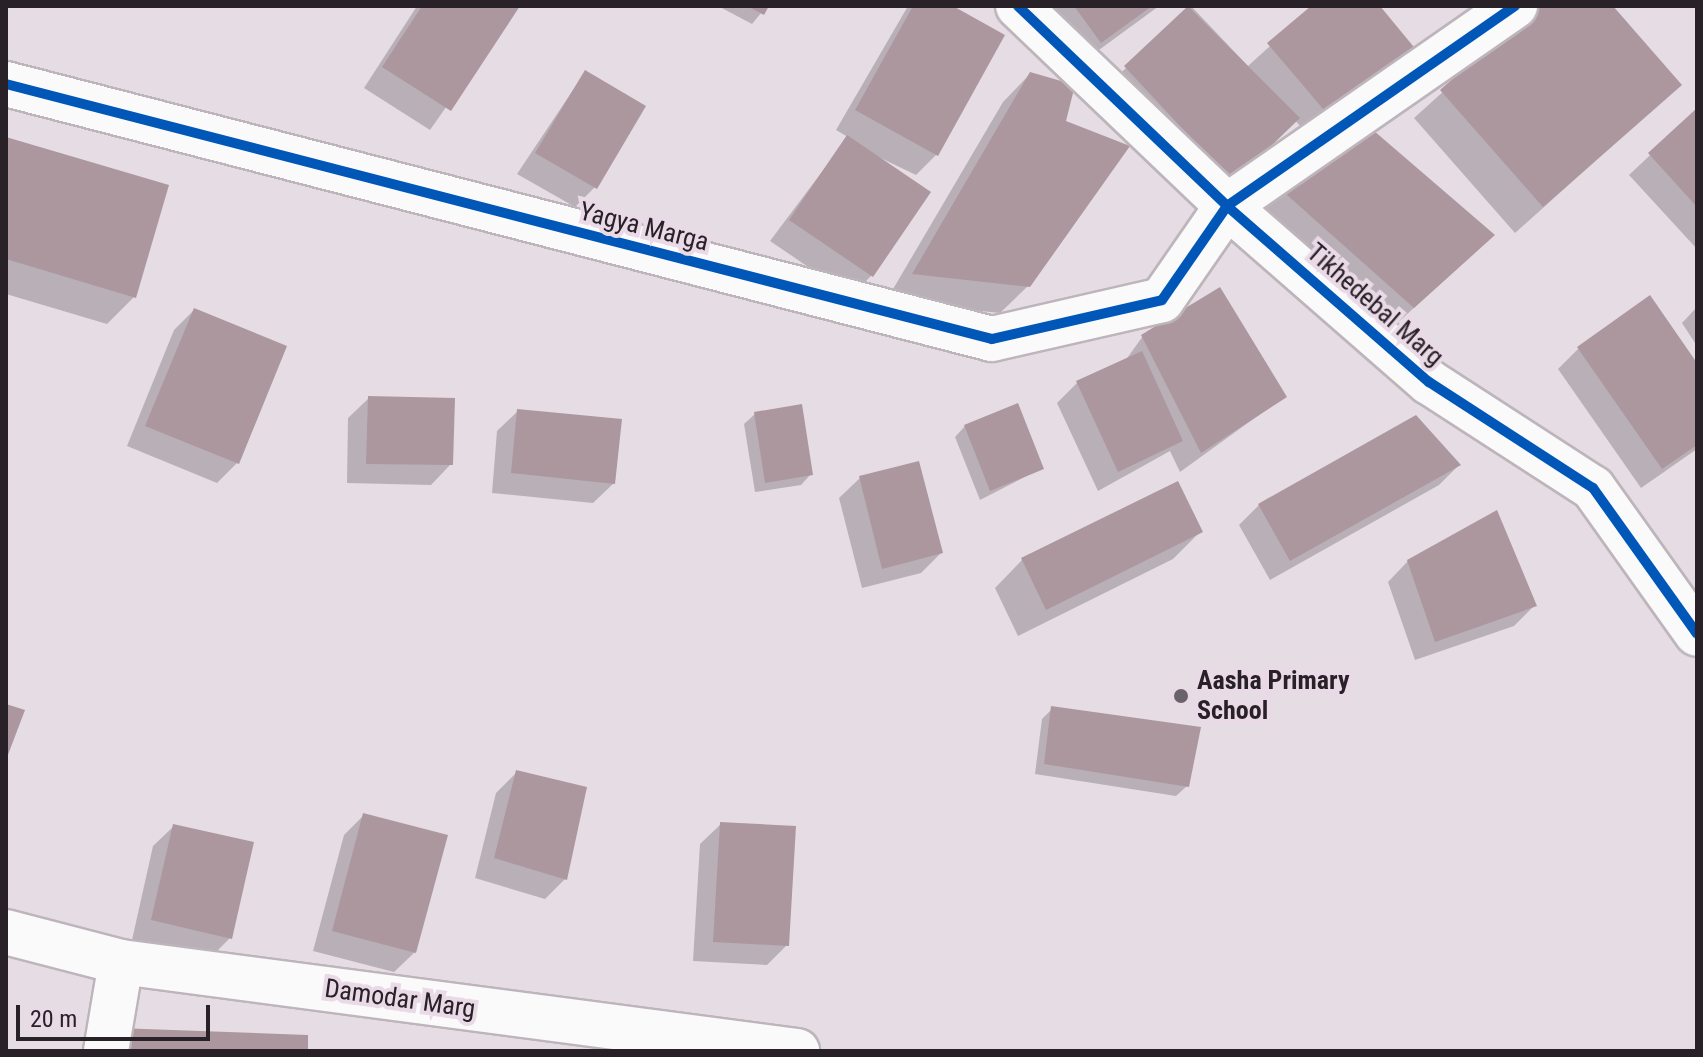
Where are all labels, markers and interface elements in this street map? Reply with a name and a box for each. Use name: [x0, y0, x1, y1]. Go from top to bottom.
street label: Yagya Marga: [576, 196, 712, 258]
street label: Tikhedebal Marg: [1300, 237, 1450, 373]
place label: Aasha Primary School: [1197, 665, 1350, 726]
marker: Aasha Primary School: [1172, 687, 1190, 705]
street label: Damodar Marg: [323, 973, 477, 1025]
scale bar: [20, 989, 214, 1039]
text: 20 m: [30, 1005, 77, 1033]

